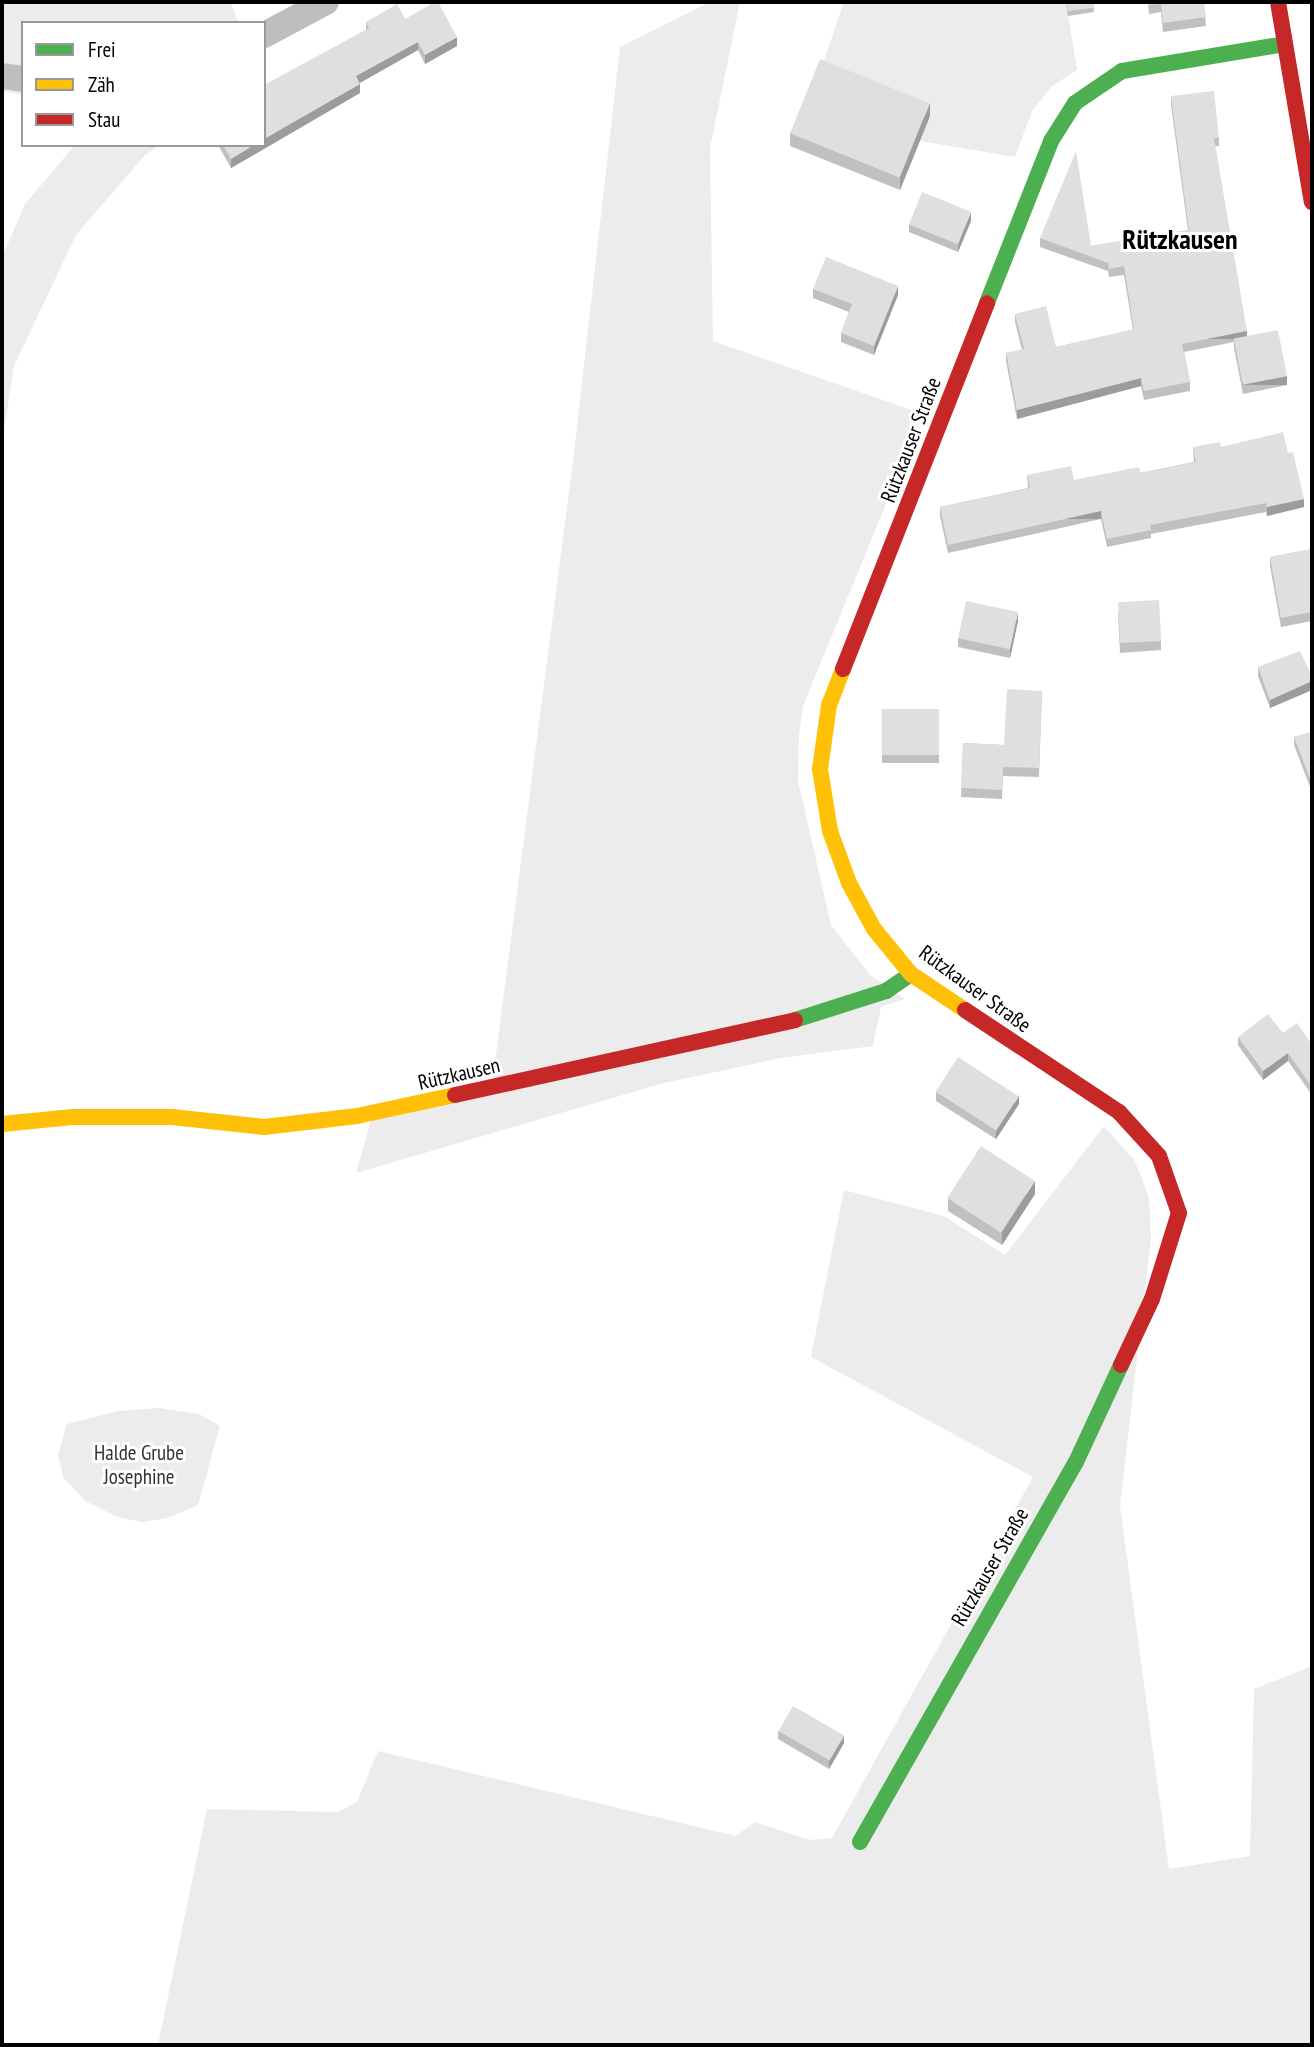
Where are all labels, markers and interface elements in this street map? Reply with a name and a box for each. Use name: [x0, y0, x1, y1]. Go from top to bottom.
legend: [21, 21, 266, 147]
text: Frei: [88, 36, 116, 63]
text: Zäh: [88, 71, 115, 98]
text: Stau: [88, 106, 120, 133]
district label: Rützkausen: [1122, 222, 1238, 256]
street label: Rützkauser Straße: [876, 374, 946, 506]
street label: Rützkauser Straße: [914, 940, 1036, 1038]
street label: Rützkausen: [416, 1052, 502, 1096]
park label: Halde Grube Josephine: [94, 1440, 184, 1490]
street label: Rützkauser Straße: [946, 1504, 1034, 1630]

